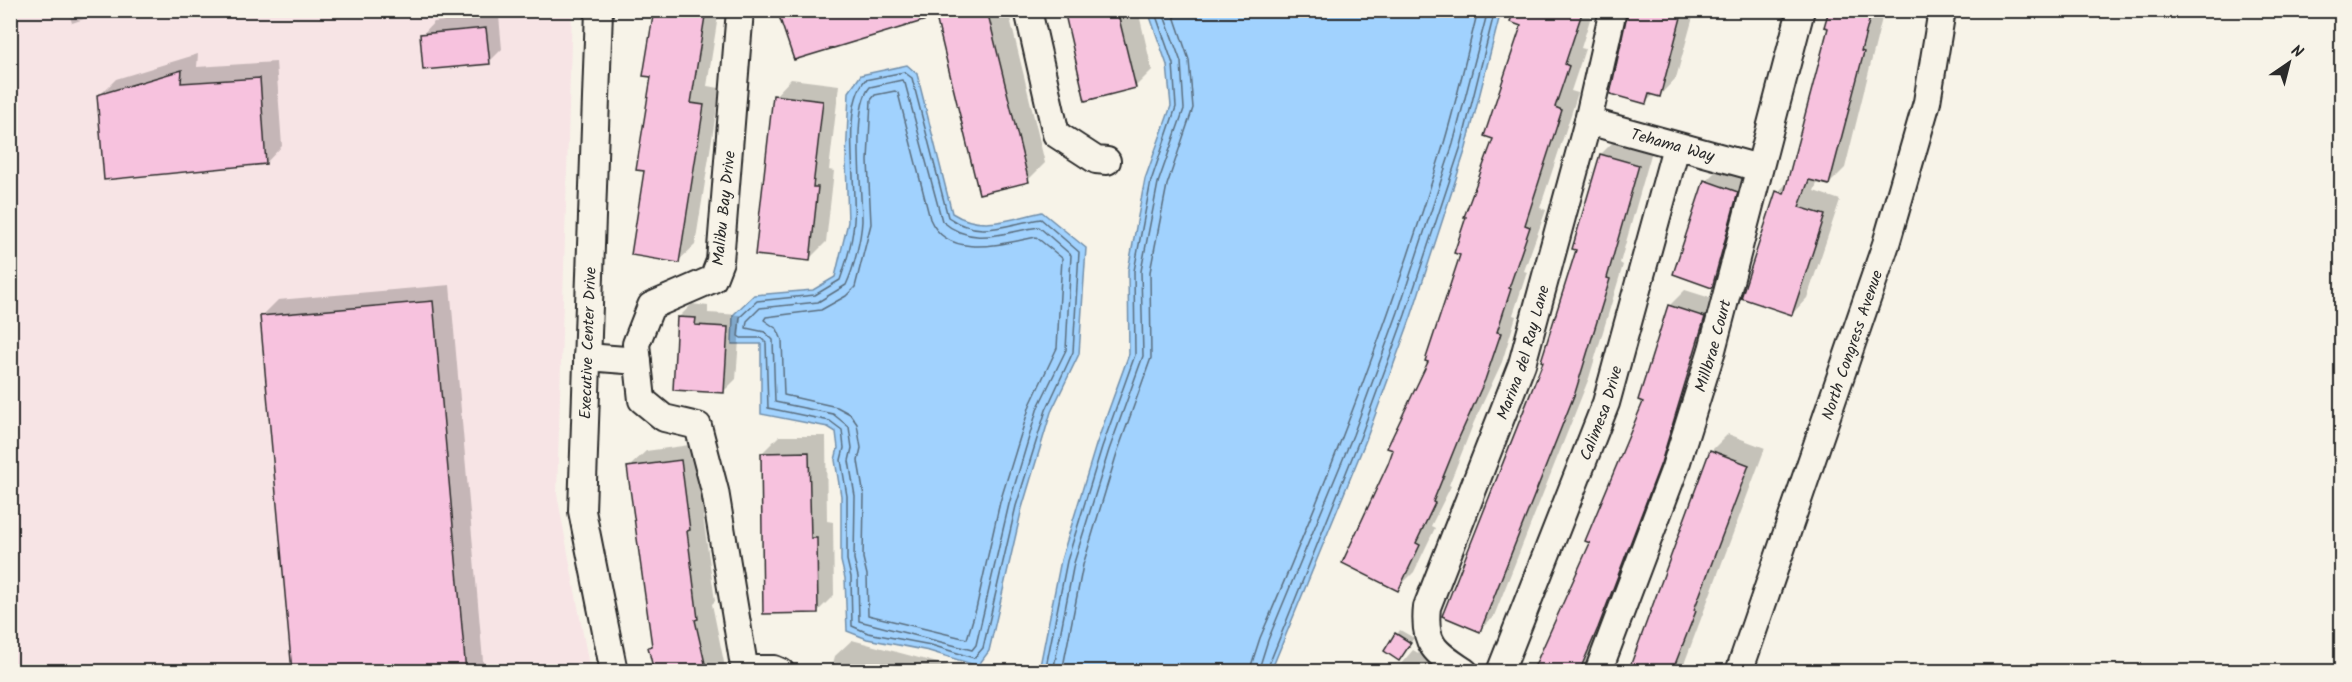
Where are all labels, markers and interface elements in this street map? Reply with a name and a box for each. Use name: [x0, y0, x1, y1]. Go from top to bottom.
north arrow: [2259, 33, 2319, 93]
text: N: [2285, 39, 2308, 65]
street label: Tehama Way: [1628, 122, 1718, 169]
street label: Malibu Bay Drive: [706, 149, 743, 267]
street label: Executive Center Drive: [573, 266, 604, 420]
street label: North Congress Avenue: [1815, 267, 1890, 424]
street label: Marina del Ray Lane: [1490, 283, 1557, 424]
street label: Millbrae Court: [1689, 296, 1739, 396]
street label: Calimesa Drive: [1574, 363, 1630, 465]

